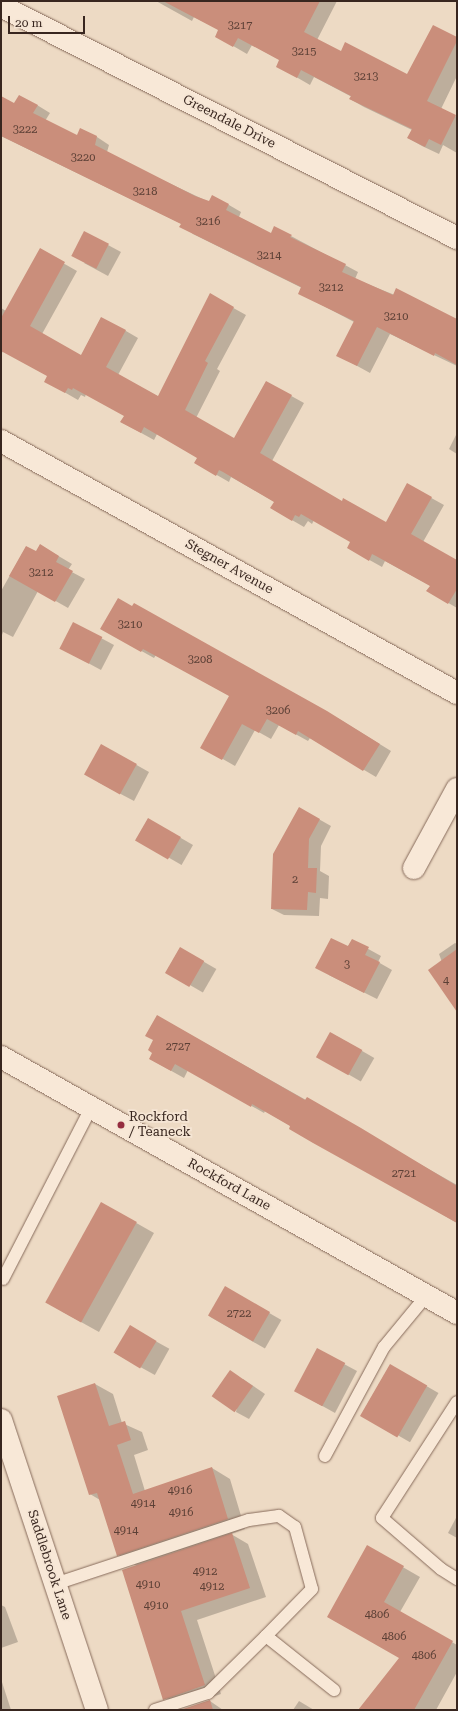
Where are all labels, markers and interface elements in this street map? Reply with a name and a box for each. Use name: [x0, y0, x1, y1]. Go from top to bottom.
scale bar: [10, 8, 87, 34]
text: 20 m: [15, 16, 42, 30]
house number: 3217: [228, 19, 252, 33]
house number: 3215: [292, 45, 316, 59]
house number: 3213: [354, 70, 378, 84]
street label: Greendale Drive: [180, 92, 278, 152]
house number: 3222: [13, 123, 37, 137]
house number: 3220: [71, 151, 95, 165]
house number: 3218: [133, 185, 157, 199]
house number: 3216: [196, 215, 220, 229]
house number: 3214: [257, 249, 281, 263]
house number: 3212: [319, 281, 343, 295]
house number: 3210: [384, 310, 408, 324]
street label: Stegner Avenue: [182, 536, 276, 598]
house number: 3212: [29, 566, 53, 580]
house number: 3210: [118, 618, 142, 632]
house number: 3208: [188, 653, 212, 667]
house number: 3206: [266, 704, 290, 718]
house number: 2: [292, 873, 298, 887]
house number: 3: [344, 958, 350, 972]
house number: 4: [443, 974, 449, 988]
house number: 2727: [166, 1040, 190, 1054]
place label: Rockford / Teaneck: [129, 1110, 191, 1141]
marker: Rockford / Teaneck: [116, 1120, 126, 1130]
street label: Rockford Lane: [185, 1156, 273, 1214]
house number: 2721: [392, 1167, 416, 1181]
house number: 2722: [227, 1307, 251, 1321]
house number: 4916: [168, 1484, 192, 1498]
house number: 4914: [131, 1497, 155, 1511]
house number: 4916: [169, 1506, 193, 1520]
street label: Saddlebrook Lane: [24, 1508, 74, 1622]
house number: 4914: [114, 1524, 138, 1538]
house number: 4912: [193, 1565, 217, 1579]
house number: 4910: [136, 1578, 160, 1592]
house number: 4912: [200, 1580, 224, 1594]
house number: 4910: [144, 1599, 168, 1613]
house number: 4806: [365, 1608, 389, 1622]
house number: 4806: [382, 1630, 406, 1644]
house number: 4806: [412, 1649, 436, 1663]

